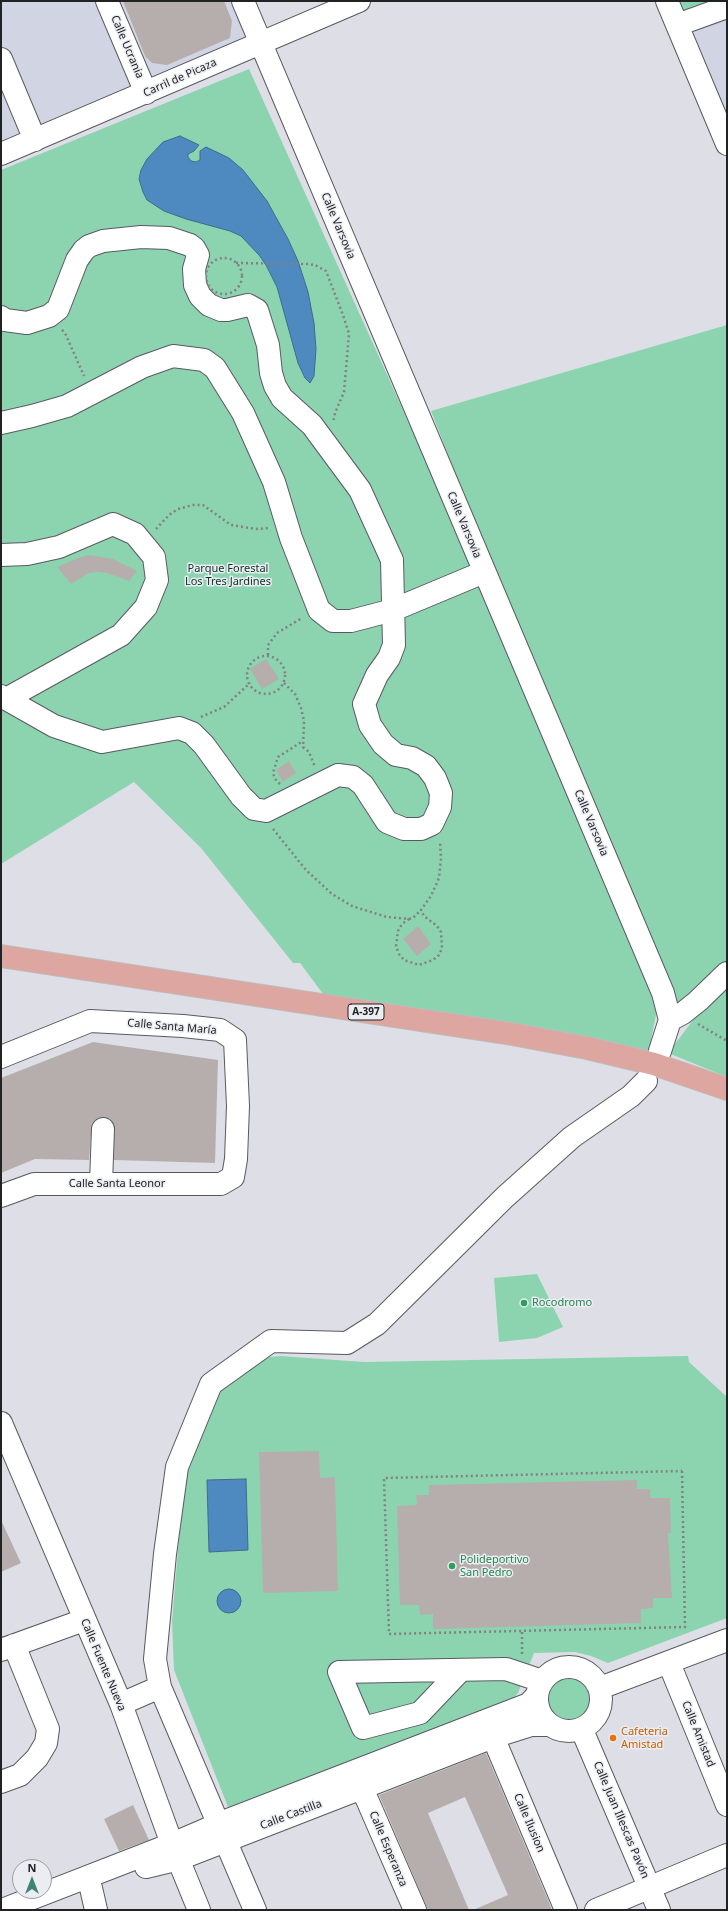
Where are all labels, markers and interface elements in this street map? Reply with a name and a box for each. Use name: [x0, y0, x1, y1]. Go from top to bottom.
street label: Calle Ucrania: [108, 13, 146, 81]
street label: Carril de Picaza: [141, 56, 219, 100]
street label: Calle Varsovia: [318, 191, 358, 261]
street label: Calle Varsovia: [444, 490, 484, 560]
park label: Parque Forestal Los Tres Jardines: [185, 562, 271, 588]
street label: Calle Varsovia: [571, 788, 611, 858]
road number: A-397: [348, 1004, 384, 1020]
street label: Calle Santa María: [127, 1017, 217, 1037]
street label: Calle Santa Leonor: [69, 1177, 165, 1191]
place label: Rocodromo: [532, 1296, 592, 1310]
marker: Rocodromo: [519, 1298, 529, 1308]
place label: Polideportivo San Pedro: [460, 1553, 529, 1579]
marker: Polideportivo San Pedro: [447, 1561, 457, 1571]
street label: Calle Fuente Nueva: [78, 1617, 128, 1713]
street label: Calle Amistad: [679, 1699, 717, 1769]
place label: Cafeteria Amistad: [621, 1725, 668, 1751]
marker: Cafeteria Amistad: [608, 1733, 618, 1743]
street label: Calle Juan Illescas Pavón: [590, 1760, 652, 1880]
street label: Calle Ilusion: [511, 1792, 547, 1854]
street label: Calle Castilla: [258, 1797, 324, 1833]
street label: Calle Esperanza: [366, 1809, 410, 1889]
north arrow: [12, 1859, 52, 1899]
text: N: [28, 1860, 36, 1875]

